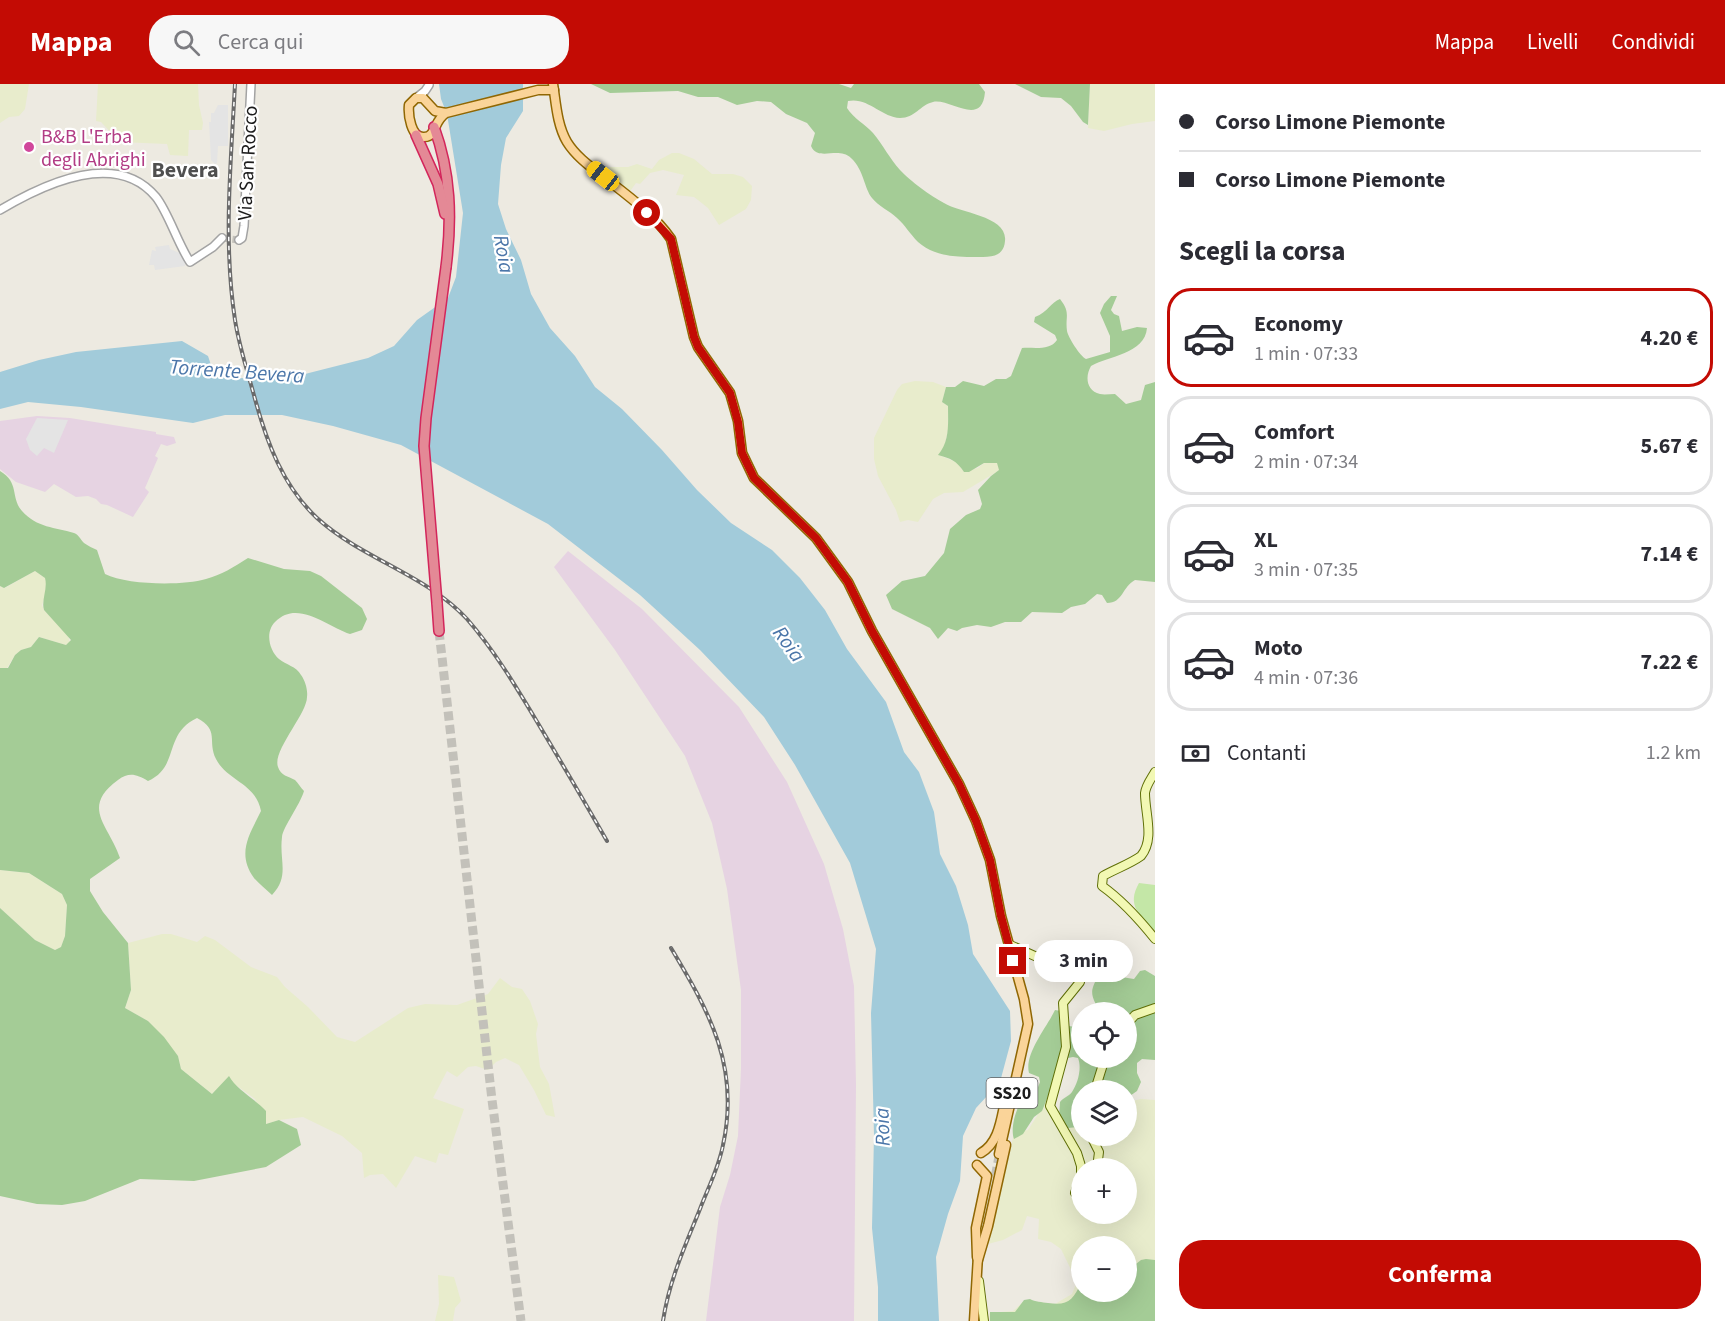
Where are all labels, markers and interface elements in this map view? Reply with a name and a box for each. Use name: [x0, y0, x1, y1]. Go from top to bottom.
search box: [149, 15, 569, 69]
text: Mappa: [30, 22, 113, 62]
icon: search: [170, 26, 203, 59]
text: Cerca qui: [218, 26, 303, 58]
text: Mappa: [1435, 27, 1494, 57]
text: Livelli: [1527, 27, 1579, 57]
text: Condividi: [1612, 27, 1695, 57]
street label: Via San Rocco: [231, 105, 265, 221]
text: Corso Limone Piemonte: [1215, 106, 1446, 138]
place label: B&B L'Erba degli Abrighi: [41, 123, 146, 174]
marker: B&B L'Erba degli Abrighi: [22, 140, 36, 154]
district label: Bevera: [151, 154, 219, 186]
car: [583, 158, 623, 194]
text: Corso Limone Piemonte: [1215, 164, 1446, 196]
route start: [633, 199, 660, 226]
water label: Roia: [486, 232, 522, 276]
text: Scegli la corsa: [1179, 232, 1346, 271]
text: Economy: [1254, 308, 1343, 340]
icon: car: [1182, 311, 1236, 365]
text: 4.20 €: [1641, 322, 1698, 354]
text: 1 min · 07:33: [1254, 340, 1358, 368]
water label: Torrente Bevera: [168, 351, 306, 391]
text: Comfort: [1254, 416, 1335, 448]
icon: car: [1182, 419, 1236, 473]
text: 5.67 €: [1641, 430, 1698, 462]
text: 2 min · 07:34: [1254, 448, 1358, 476]
text: XL: [1254, 524, 1278, 556]
icon: car: [1182, 527, 1236, 581]
text: 7.14 €: [1641, 538, 1698, 570]
text: 3 min · 07:35: [1254, 556, 1358, 584]
water label: Roia: [766, 620, 812, 668]
text: Moto: [1254, 632, 1303, 664]
icon: car: [1182, 635, 1236, 689]
text: 7.22 €: [1641, 646, 1698, 678]
text: 4 min · 07:36: [1254, 664, 1358, 692]
icon: cash: [1179, 737, 1212, 770]
text: Contanti: [1227, 737, 1306, 769]
text: 1.2 km: [1646, 739, 1701, 767]
callout: 3 min: [1034, 940, 1133, 982]
route end: [999, 947, 1026, 974]
text: 3 min: [1059, 947, 1108, 975]
map controls: [1071, 1002, 1137, 1302]
button: locate: [1071, 1002, 1137, 1068]
road number: SS20: [986, 1078, 1038, 1108]
button: layers: [1071, 1080, 1137, 1146]
water label: Roia: [866, 1107, 898, 1147]
button: +: [1071, 1158, 1137, 1224]
button: −: [1071, 1236, 1137, 1302]
button: Conferma: [1179, 1240, 1701, 1309]

